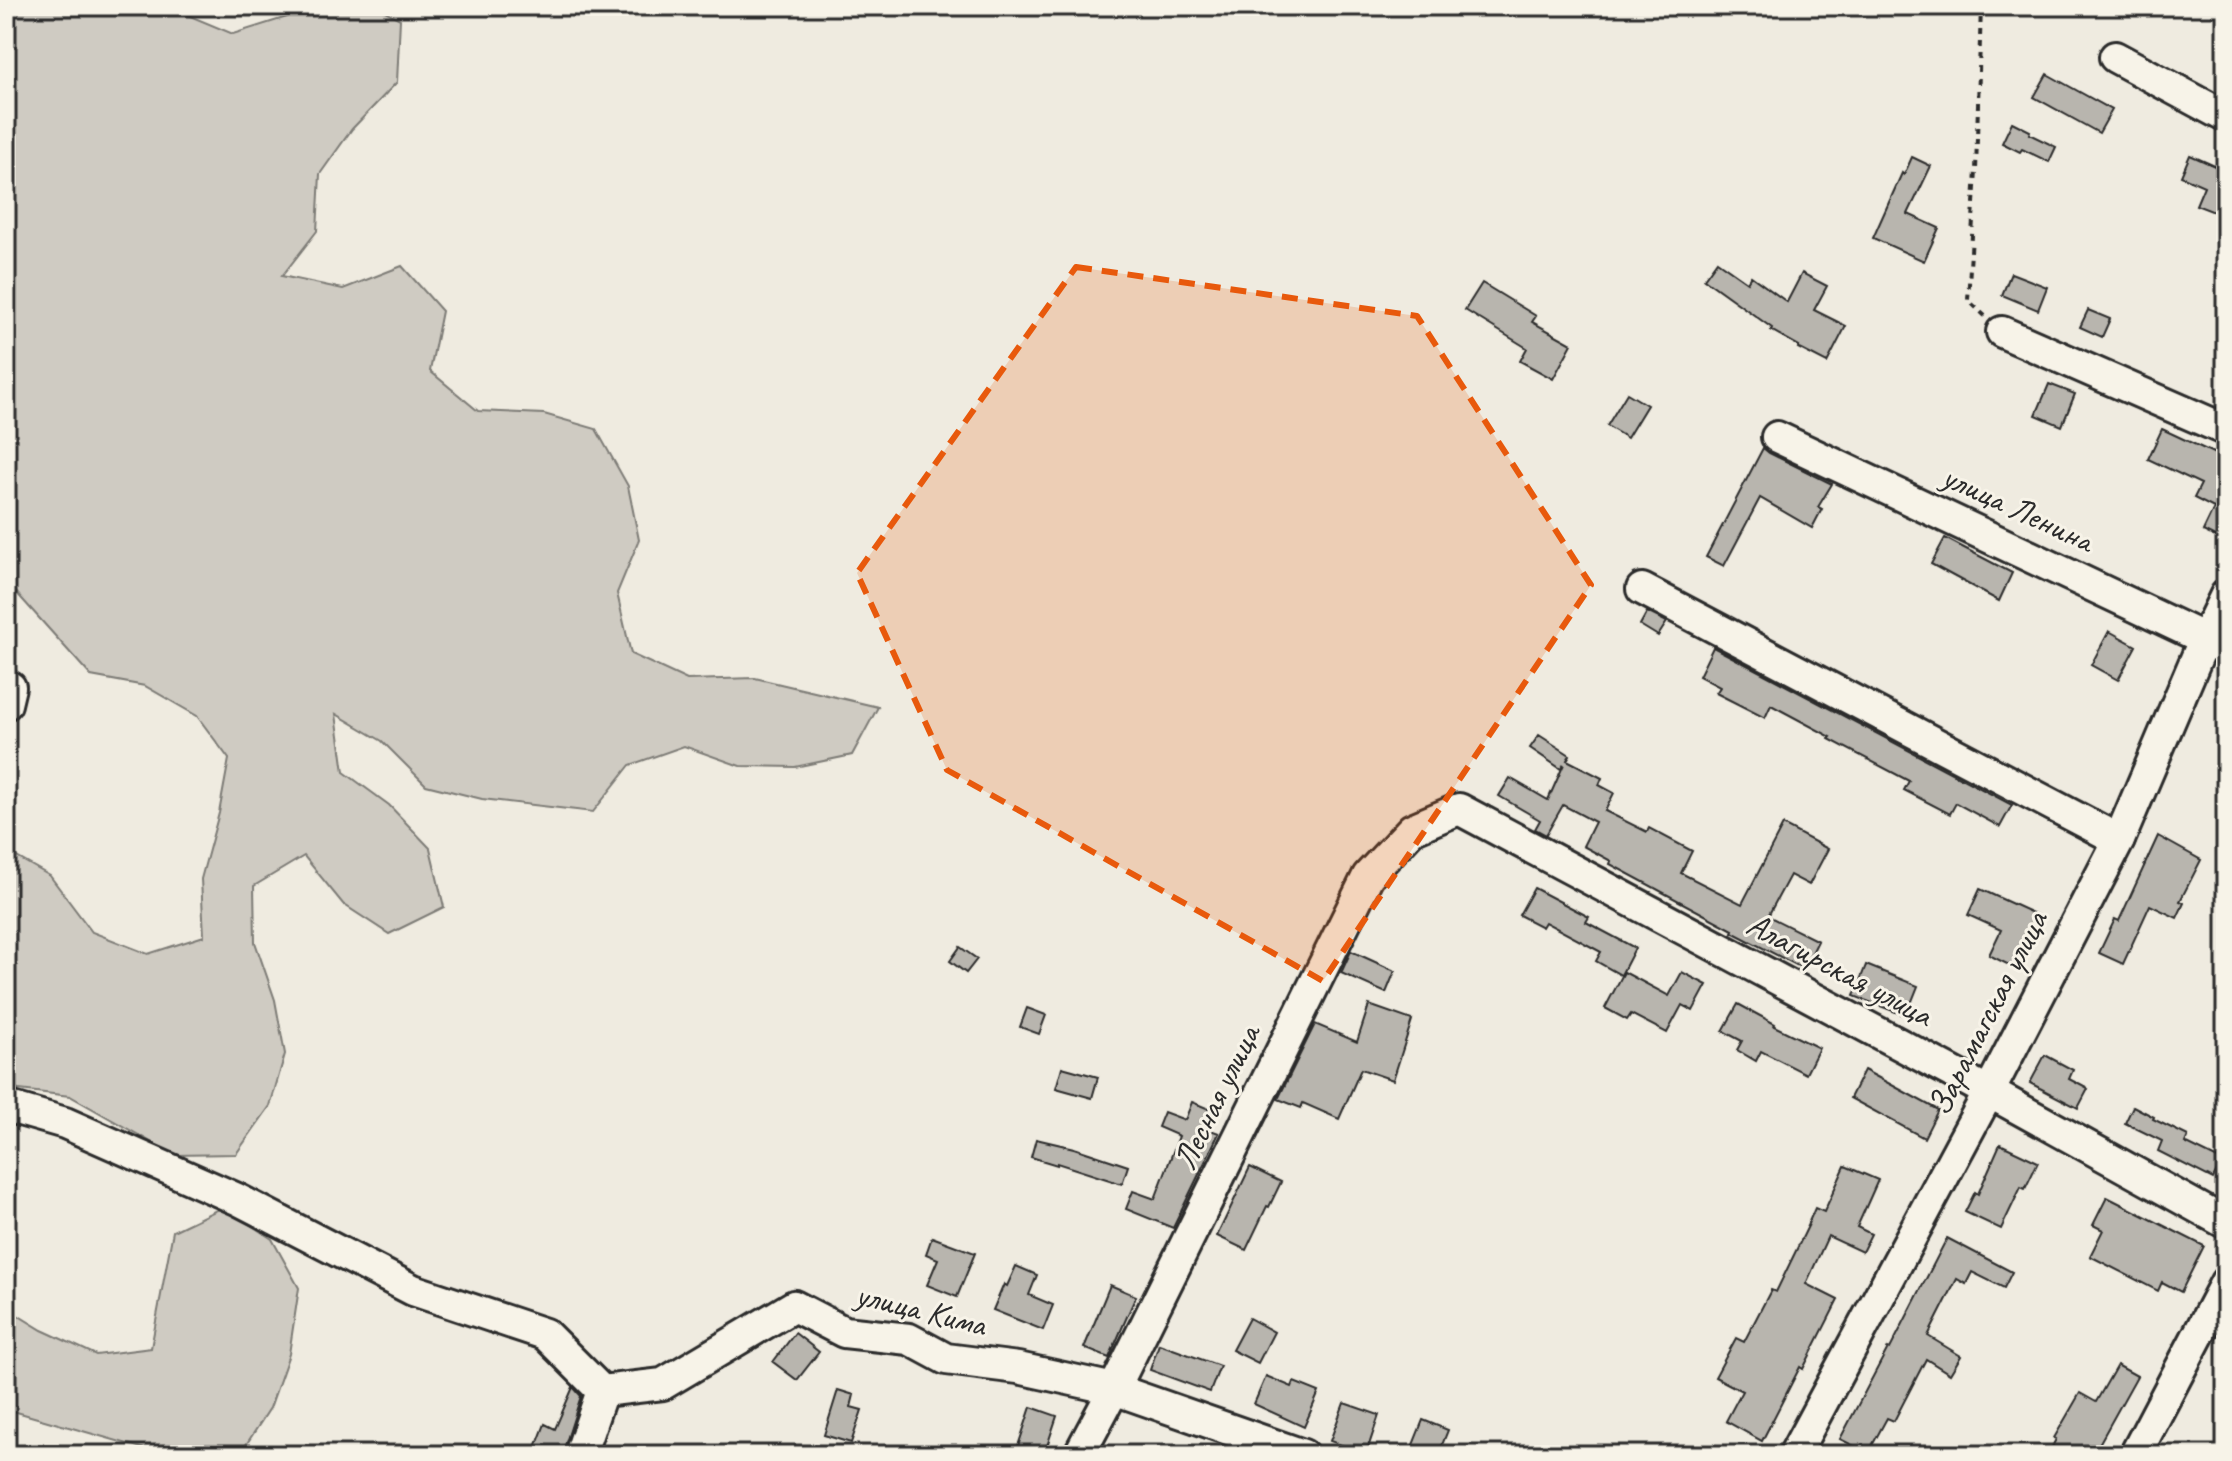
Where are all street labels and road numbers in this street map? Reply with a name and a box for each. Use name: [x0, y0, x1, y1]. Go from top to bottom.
street label: улица Ленина: [1934, 454, 2103, 563]
street label: Алагирская улица: [1740, 902, 1942, 1037]
street label: Зарамагская улица: [1917, 902, 2058, 1122]
street label: Лесная улица: [1163, 1015, 1271, 1176]
street label: улица Кима: [850, 1272, 993, 1346]

